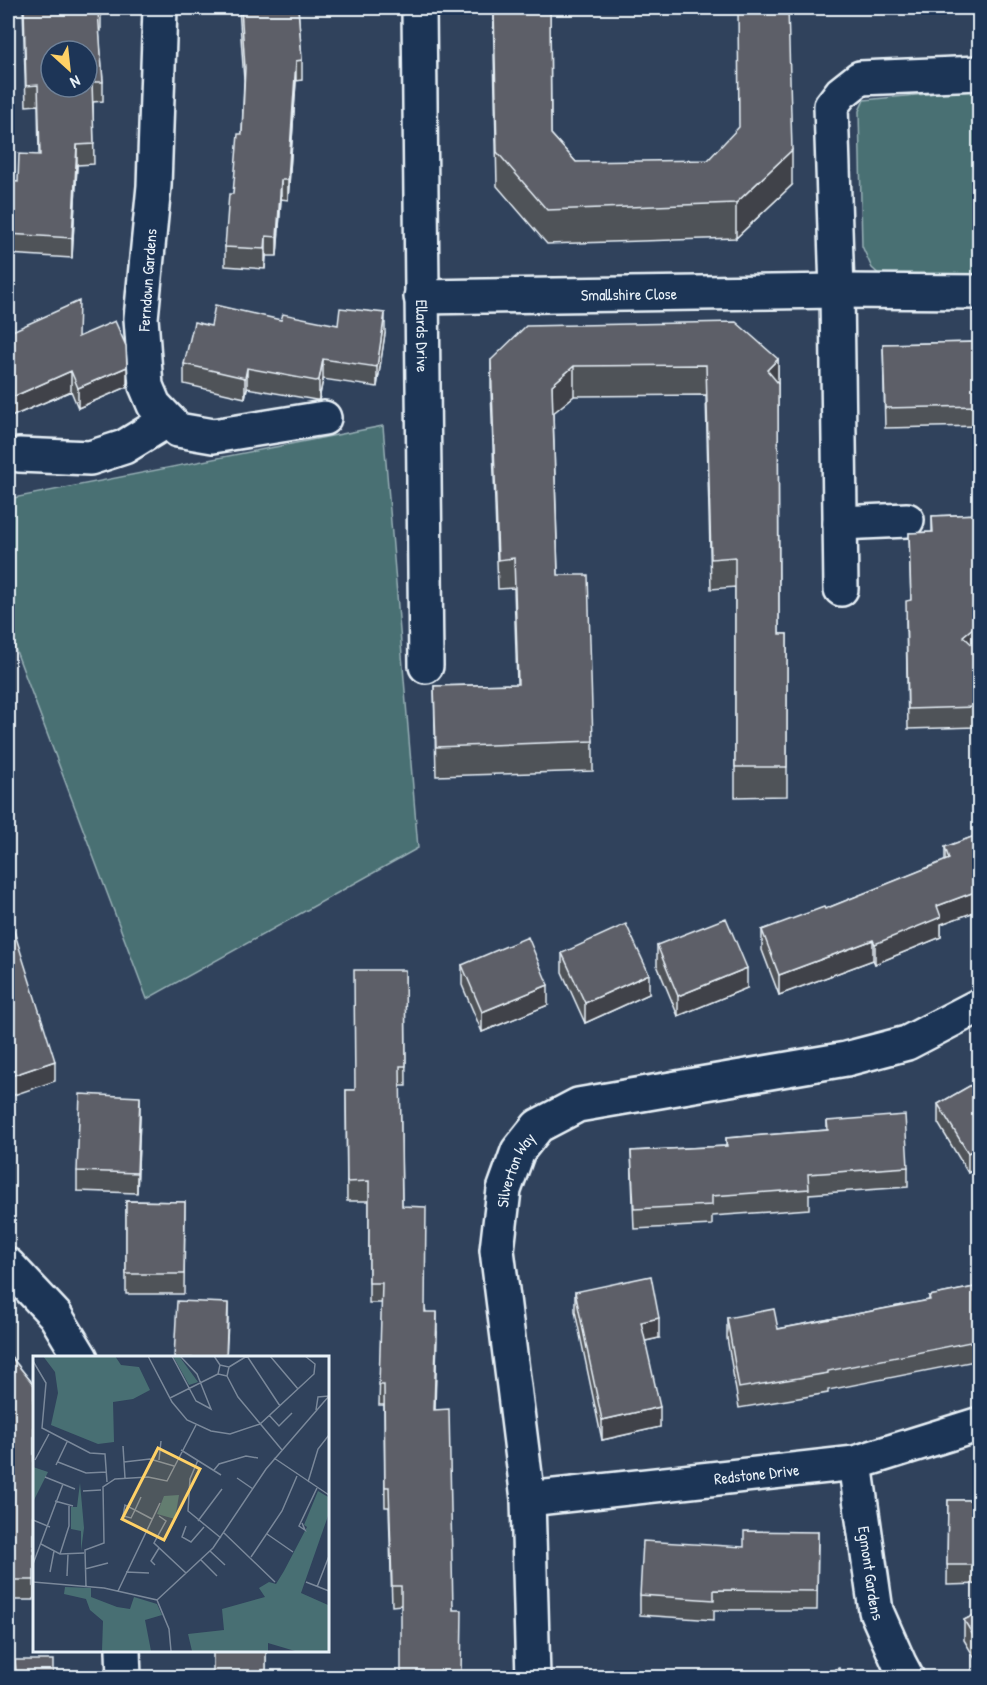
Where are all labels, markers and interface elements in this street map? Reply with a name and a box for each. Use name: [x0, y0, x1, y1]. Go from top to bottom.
north arrow: [39, 39, 99, 99]
text: N: [67, 71, 85, 94]
street label: Ferndown Gardens: [132, 228, 162, 333]
street label: Smallshire Close: [581, 282, 678, 306]
street label: Ellards Drive: [411, 300, 434, 373]
street label: Silverton Way: [491, 1127, 540, 1209]
inset map: [33, 1356, 328, 1652]
street label: Redstone Drive: [713, 1458, 801, 1489]
street label: Egmont Gardens: [853, 1525, 890, 1623]

